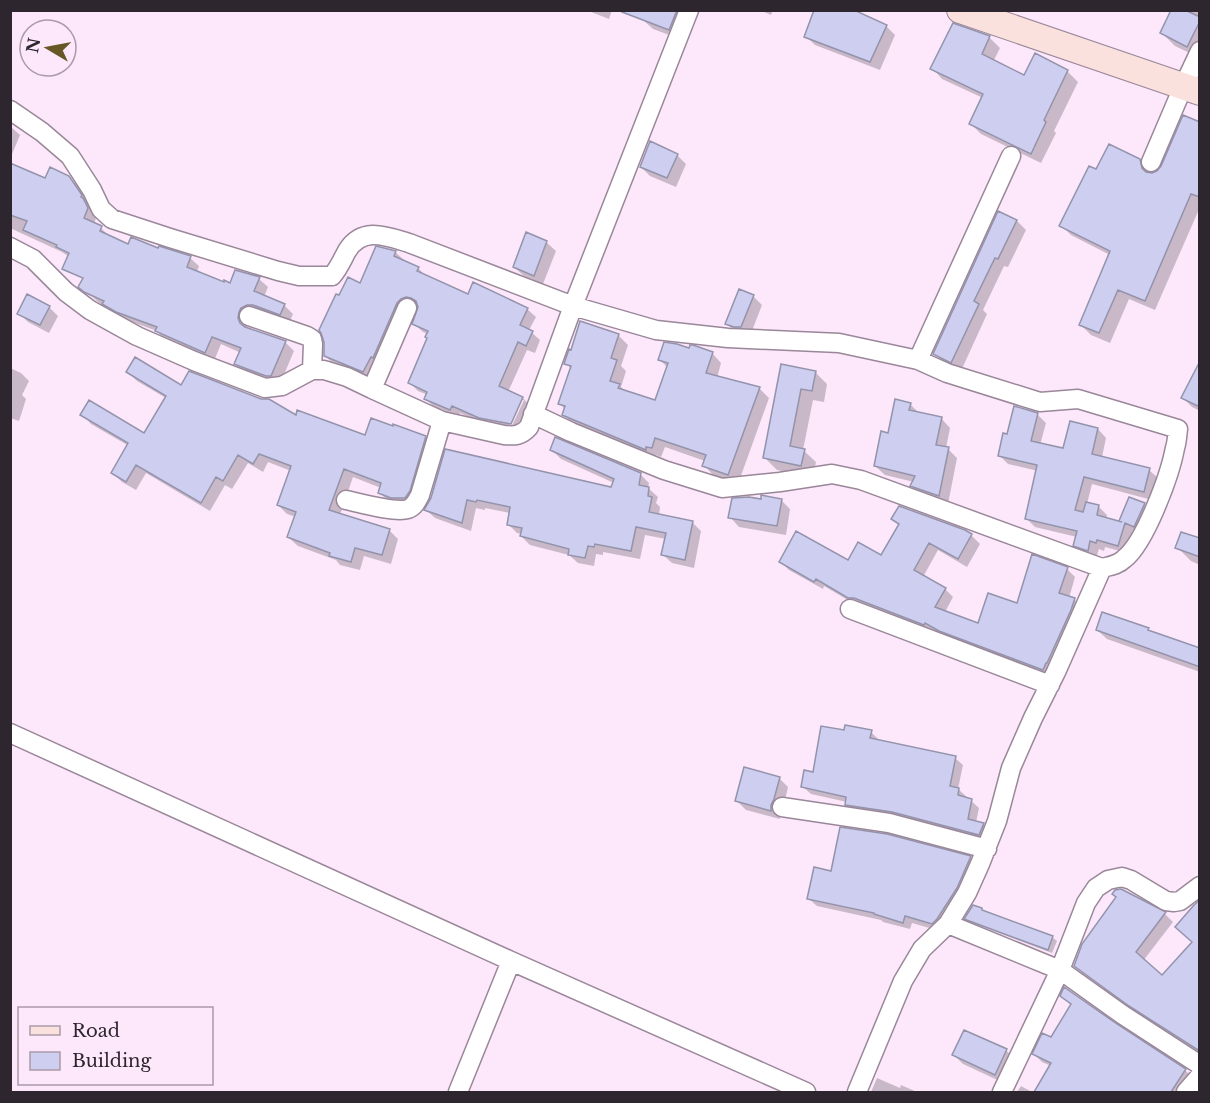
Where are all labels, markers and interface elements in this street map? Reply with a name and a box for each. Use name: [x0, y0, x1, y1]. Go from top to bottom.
north arrow: [18, 18, 78, 78]
text: N: [22, 36, 44, 55]
legend: [18, 1007, 213, 1085]
text: Road: [72, 1020, 120, 1042]
text: Building: [72, 1050, 151, 1072]

